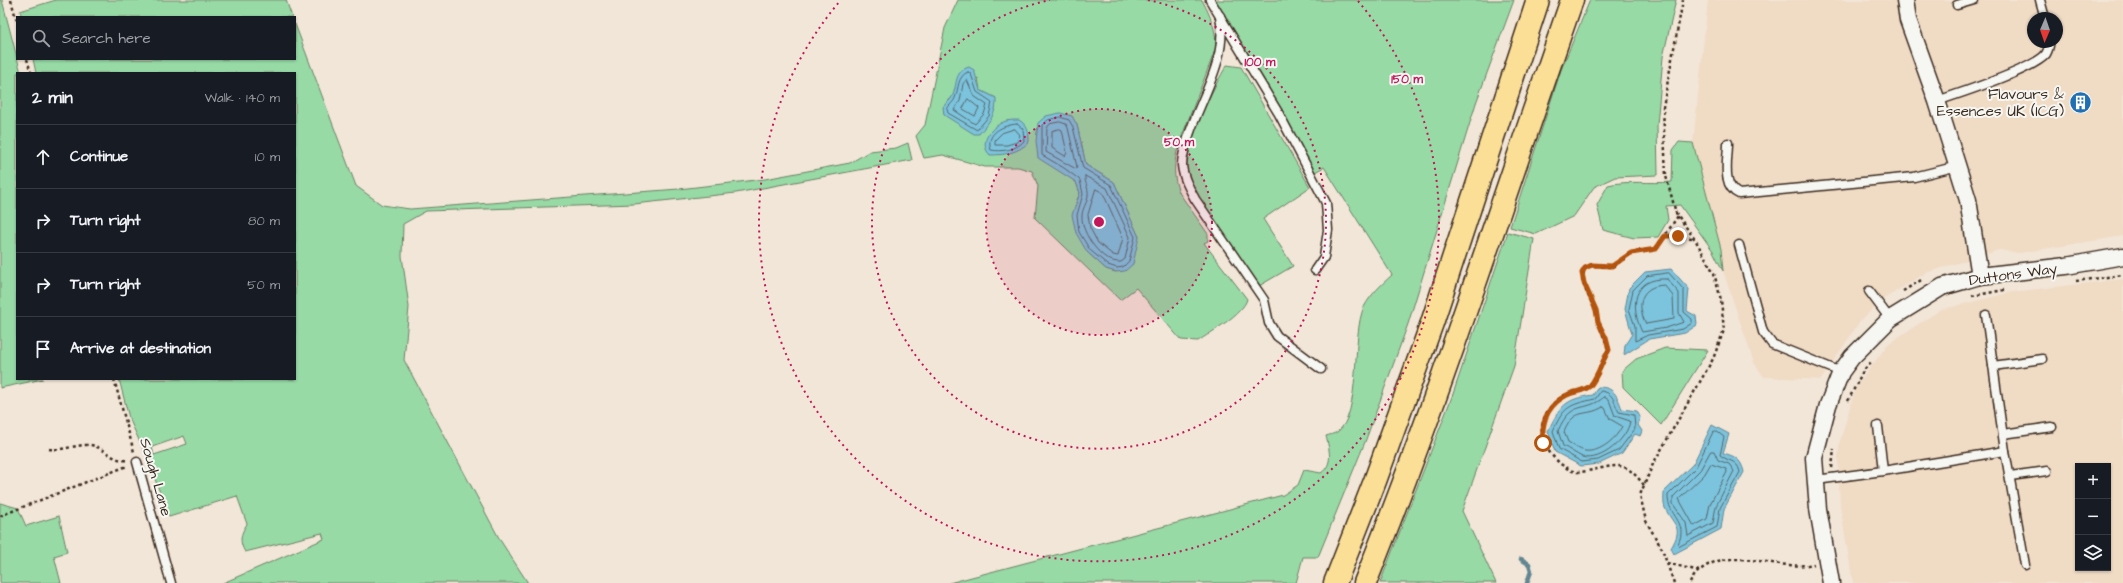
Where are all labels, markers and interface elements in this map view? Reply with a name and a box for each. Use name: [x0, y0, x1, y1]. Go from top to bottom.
north arrow: [2027, 12, 2063, 48]
search box: [16, 16, 296, 60]
icon: search: [30, 27, 52, 49]
text: Search here: [62, 28, 151, 49]
text: 100 m: [1245, 54, 1276, 71]
text: 150 m: [1391, 71, 1424, 88]
place label: Flavours & Essences UK (ICG): [1937, 84, 2064, 122]
text: 2 min: [32, 86, 73, 110]
text: Walk · 140 m: [205, 89, 280, 107]
building icon: Flavours & Essences UK (ICG): [2067, 90, 2093, 116]
text: 50 m: [1164, 134, 1195, 151]
icon: ahead: [32, 146, 54, 168]
text: Continue: [70, 146, 128, 167]
text: 10 m: [255, 148, 280, 166]
icon: right: [32, 210, 54, 232]
text: Turn right: [70, 210, 141, 231]
text: 80 m: [248, 212, 280, 230]
centre of rings: [1092, 215, 1106, 229]
route end: [1669, 227, 1687, 245]
street label: Duttons Way: [1968, 258, 2059, 292]
icon: right: [32, 274, 54, 296]
text: Turn right: [70, 274, 141, 295]
text: 50 m: [247, 276, 280, 294]
icon: arrive: [32, 338, 54, 360]
text: Arrive at destination: [70, 338, 211, 359]
route start: [1534, 434, 1552, 452]
street label: Sough Lane: [133, 436, 177, 519]
map controls: [2075, 463, 2111, 571]
button: +: [2075, 463, 2111, 499]
button: −: [2075, 499, 2111, 535]
button: layers: [2075, 535, 2111, 571]

